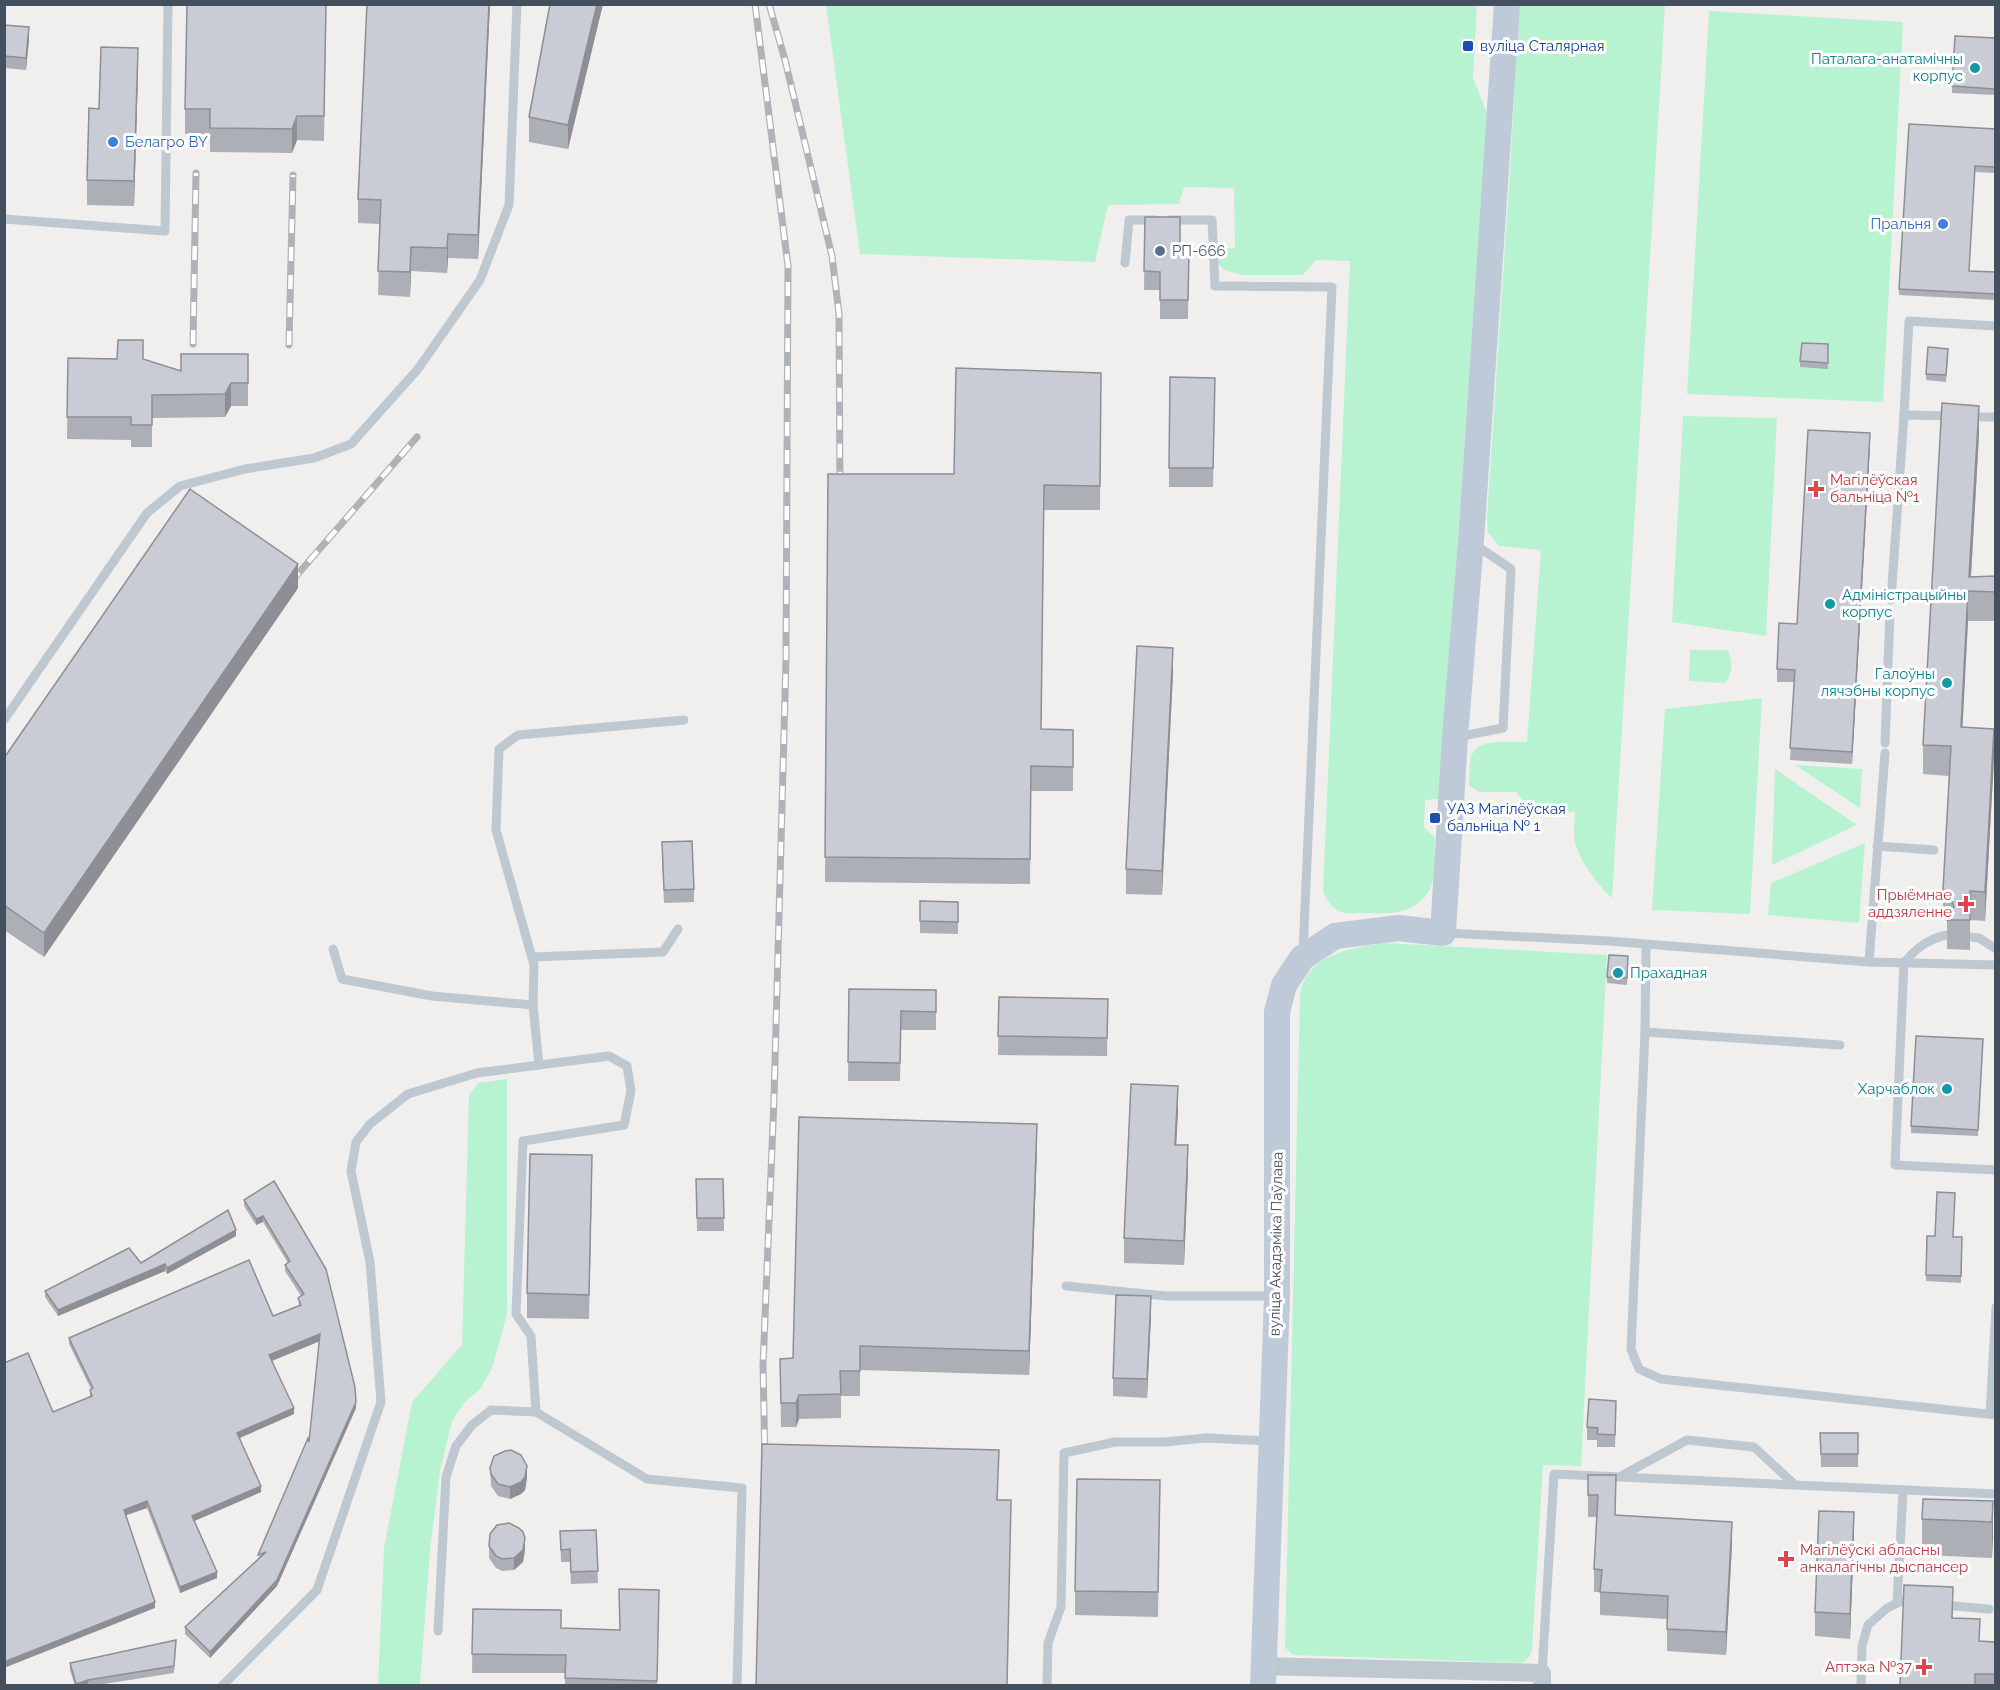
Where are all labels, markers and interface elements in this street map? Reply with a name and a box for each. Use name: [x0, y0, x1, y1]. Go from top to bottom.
place label: вуліца Сталярная: [1480, 37, 1604, 55]
marker: вуліца Сталярная: [1461, 39, 1475, 53]
place label: Паталага-анатамічны корпус: [1811, 50, 1963, 85]
marker: Паталага-анатамічны корпус: [1968, 61, 1982, 75]
place label: Белагро BY: [125, 133, 208, 151]
marker: Белагро BY: [106, 135, 120, 149]
place label: Пральня: [1870, 215, 1931, 233]
marker: Пральня: [1936, 217, 1950, 231]
place label: РП-666: [1172, 242, 1226, 260]
marker: РП-666: [1153, 244, 1167, 258]
place label: Магілёўская бальніца №1: [1830, 471, 1920, 506]
marker: Магілёўская бальніца №1: [1807, 480, 1825, 498]
place label: Адміністрацыйны корпус: [1842, 586, 1966, 621]
marker: Адміністрацыйны корпус: [1823, 597, 1837, 611]
place label: Галоўны лячэбны корпус: [1821, 665, 1935, 700]
marker: Галоўны лячэбны корпус: [1940, 676, 1954, 690]
place label: УАЗ Магілёўская бальніца № 1: [1447, 800, 1566, 835]
marker: УАЗ Магілёўская бальніца № 1: [1428, 811, 1442, 825]
place label: Прыёмнае аддзяленне: [1868, 886, 1952, 921]
marker: Прыёмнае аддзяленне: [1957, 895, 1975, 913]
place label: Прахадная: [1630, 964, 1707, 982]
marker: Прахадная: [1611, 966, 1625, 980]
place label: Харчаблок: [1858, 1080, 1935, 1098]
marker: Харчаблок: [1940, 1082, 1954, 1096]
street label: вуліца Акадэміка Паўлава: [1265, 1152, 1287, 1336]
place label: Магілёўскі абласны анкалагічны дыспансер: [1800, 1541, 1968, 1576]
marker: Магілёўскі абласны анкалагічны дыспансер: [1777, 1550, 1795, 1568]
place label: Аптэка №37: [1825, 1658, 1912, 1676]
marker: Аптэка №37: [1917, 1660, 1931, 1674]

